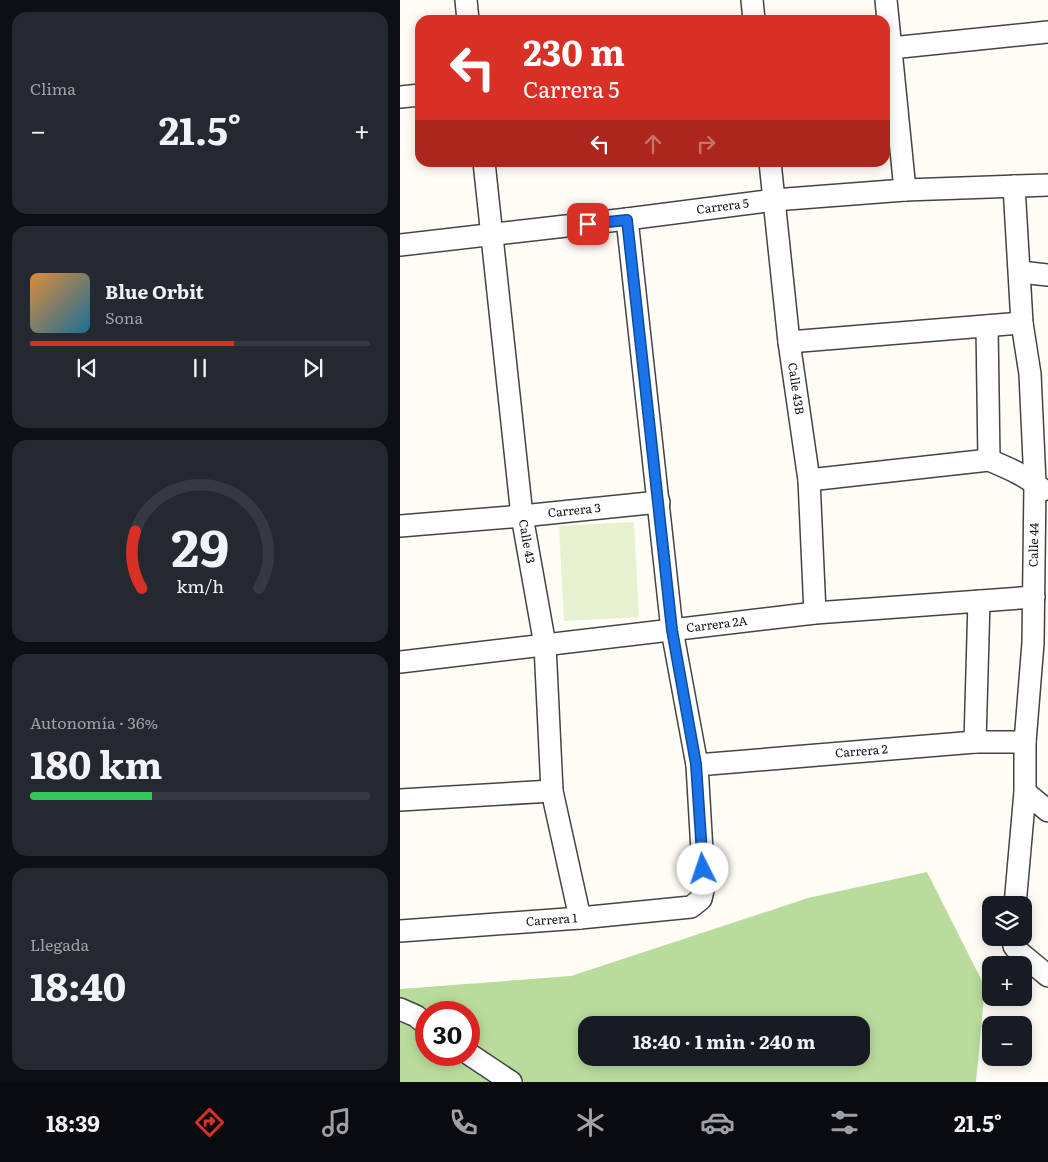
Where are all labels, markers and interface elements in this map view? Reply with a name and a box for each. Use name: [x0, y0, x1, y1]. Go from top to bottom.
text: 230 m: [523, 25, 625, 77]
icon: left: [440, 35, 505, 100]
text: Carrera 5: [523, 72, 619, 105]
text: Clima: [30, 76, 76, 100]
text: 21.5°: [159, 100, 241, 157]
text: −: [30, 108, 46, 150]
text: +: [354, 108, 370, 150]
icon: left: [586, 130, 614, 158]
icon: ahead: [639, 130, 667, 158]
icon: right: [692, 130, 720, 158]
street label: Carrera 5: [695, 193, 750, 218]
pin: [567, 203, 609, 245]
icon: arrive: [574, 210, 602, 238]
text: Blue Orbit: [105, 277, 204, 305]
text: Sona: [105, 305, 143, 329]
icon: previous: [73, 354, 101, 382]
icon: pause: [186, 354, 214, 382]
icon: next: [299, 354, 327, 382]
street label: Calle 43B: [784, 361, 809, 416]
street label: Carrera 3: [547, 498, 602, 521]
text: 29: [171, 506, 229, 583]
street label: Calle 43: [515, 518, 540, 565]
street label: Calle 44: [1024, 522, 1042, 567]
text: km/h: [176, 572, 224, 599]
street label: Carrera 2A: [685, 611, 748, 636]
text: Autonomía · 36%: [30, 710, 158, 734]
text: 180 km: [30, 734, 162, 791]
street label: Carrera 2: [834, 739, 888, 762]
position arrow: [676, 842, 728, 894]
map controls: [982, 896, 1032, 1066]
button: layers: [982, 896, 1032, 946]
street label: Carrera 1: [525, 908, 578, 930]
text: Llegada: [30, 932, 89, 956]
text: 18:40: [30, 956, 126, 1013]
button: +: [982, 956, 1032, 1006]
speed limit sign: 30: [415, 1001, 480, 1066]
button: −: [982, 1016, 1032, 1066]
text: 18:40 · 1 min · 240 m: [633, 1027, 815, 1055]
icon: directions: [192, 1105, 227, 1140]
icon: music: [319, 1105, 354, 1140]
icon: phone: [446, 1105, 481, 1140]
icon: climate: [573, 1105, 608, 1140]
icon: car: [700, 1105, 735, 1140]
icon: filters: [827, 1105, 862, 1140]
text: 18:39: [46, 1106, 100, 1139]
text: 21.5°: [954, 1106, 1002, 1139]

